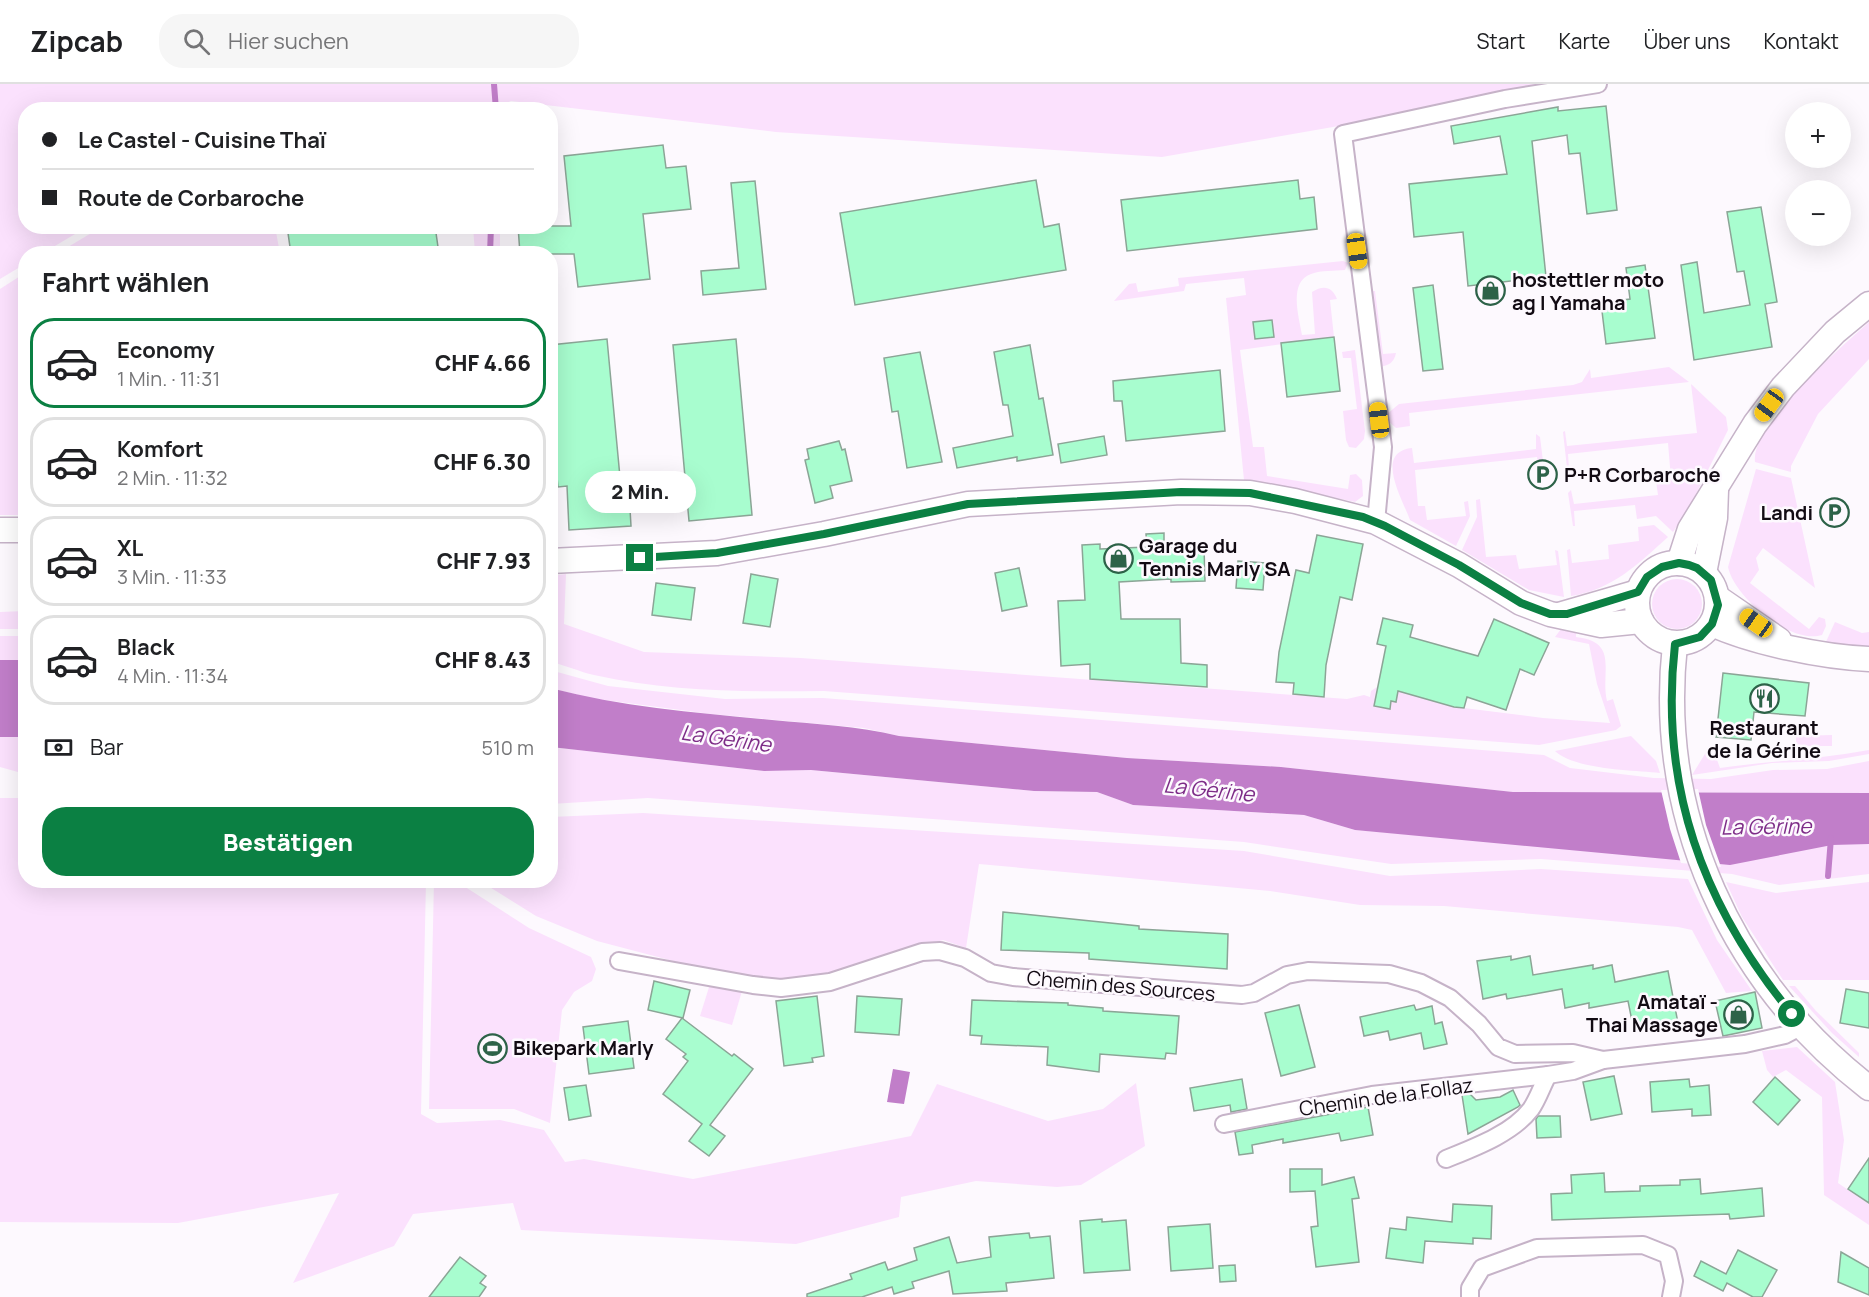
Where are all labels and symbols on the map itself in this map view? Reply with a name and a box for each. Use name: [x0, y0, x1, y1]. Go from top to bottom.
car: [1346, 232, 1368, 270]
place label: hostettler moto ag | Yamaha: [1512, 266, 1664, 316]
shop icon: hostettler moto ag | Yamaha: [1475, 275, 1507, 307]
car: [1751, 385, 1787, 425]
car: [1368, 401, 1390, 439]
parking icon: P+R Corbaroche: [1527, 459, 1559, 491]
place label: P+R Corbaroche: [1564, 461, 1721, 488]
callout: 2 Min.: [584, 471, 696, 513]
parking icon: Landi: [1818, 497, 1850, 529]
place label: Landi: [1761, 499, 1813, 526]
place label: Garage du Tennis Marly SA: [1139, 532, 1291, 582]
shop icon: Garage du Tennis Marly SA: [1102, 542, 1134, 574]
route end: [626, 544, 653, 571]
car: [1736, 605, 1776, 641]
restaurant icon: Restaurant de la Gérine: [1748, 682, 1780, 714]
place label: Restaurant de la Gérine: [1707, 714, 1821, 764]
water label: La Gérine: [679, 718, 775, 758]
water label: La Gérine: [1162, 770, 1257, 808]
water label: La Gérine: [1720, 811, 1813, 841]
street label: Chemin des Sources: [1026, 964, 1216, 1007]
place label: Amataï - Thai Massage: [1586, 988, 1718, 1038]
shop icon: Amataï - Thai Massage: [1723, 998, 1755, 1030]
route start: [1778, 1000, 1805, 1027]
sports icon: Bikepark Marly: [476, 1032, 508, 1064]
place label: Bikepark Marly: [513, 1034, 654, 1061]
street label: Chemin de la Follaz: [1297, 1071, 1474, 1122]

